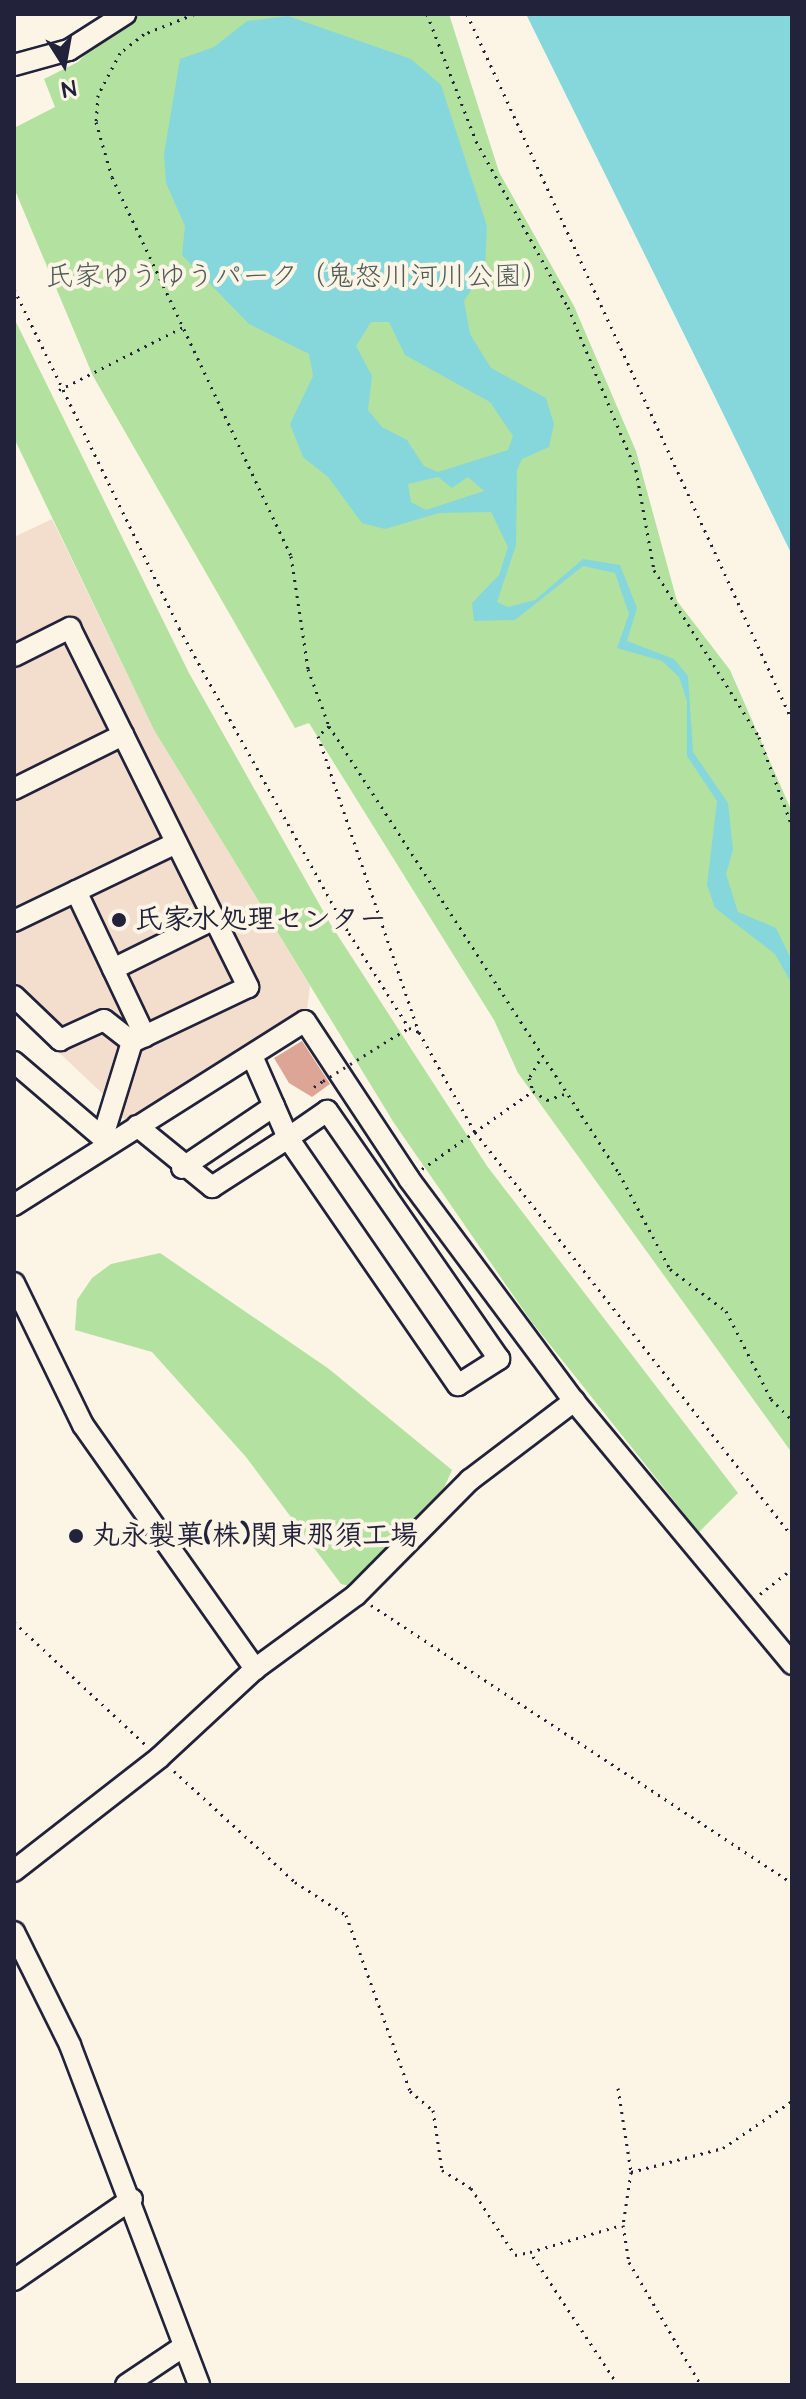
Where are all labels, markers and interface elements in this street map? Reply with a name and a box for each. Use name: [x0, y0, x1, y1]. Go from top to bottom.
north arrow: [24, 24, 104, 104]
text: N: [59, 72, 78, 105]
park label: 氏家ゆうゆうパーク（鬼怒川河川公園）: [46, 260, 550, 294]
place label: 氏家水処理センター: [135, 903, 387, 937]
marker: 氏家水処理センター: [110, 911, 128, 929]
place label: 丸永製菓(株)関東那須工場: [92, 1519, 418, 1553]
marker: 丸永製菓(株)関東那須工場: [67, 1527, 85, 1545]

